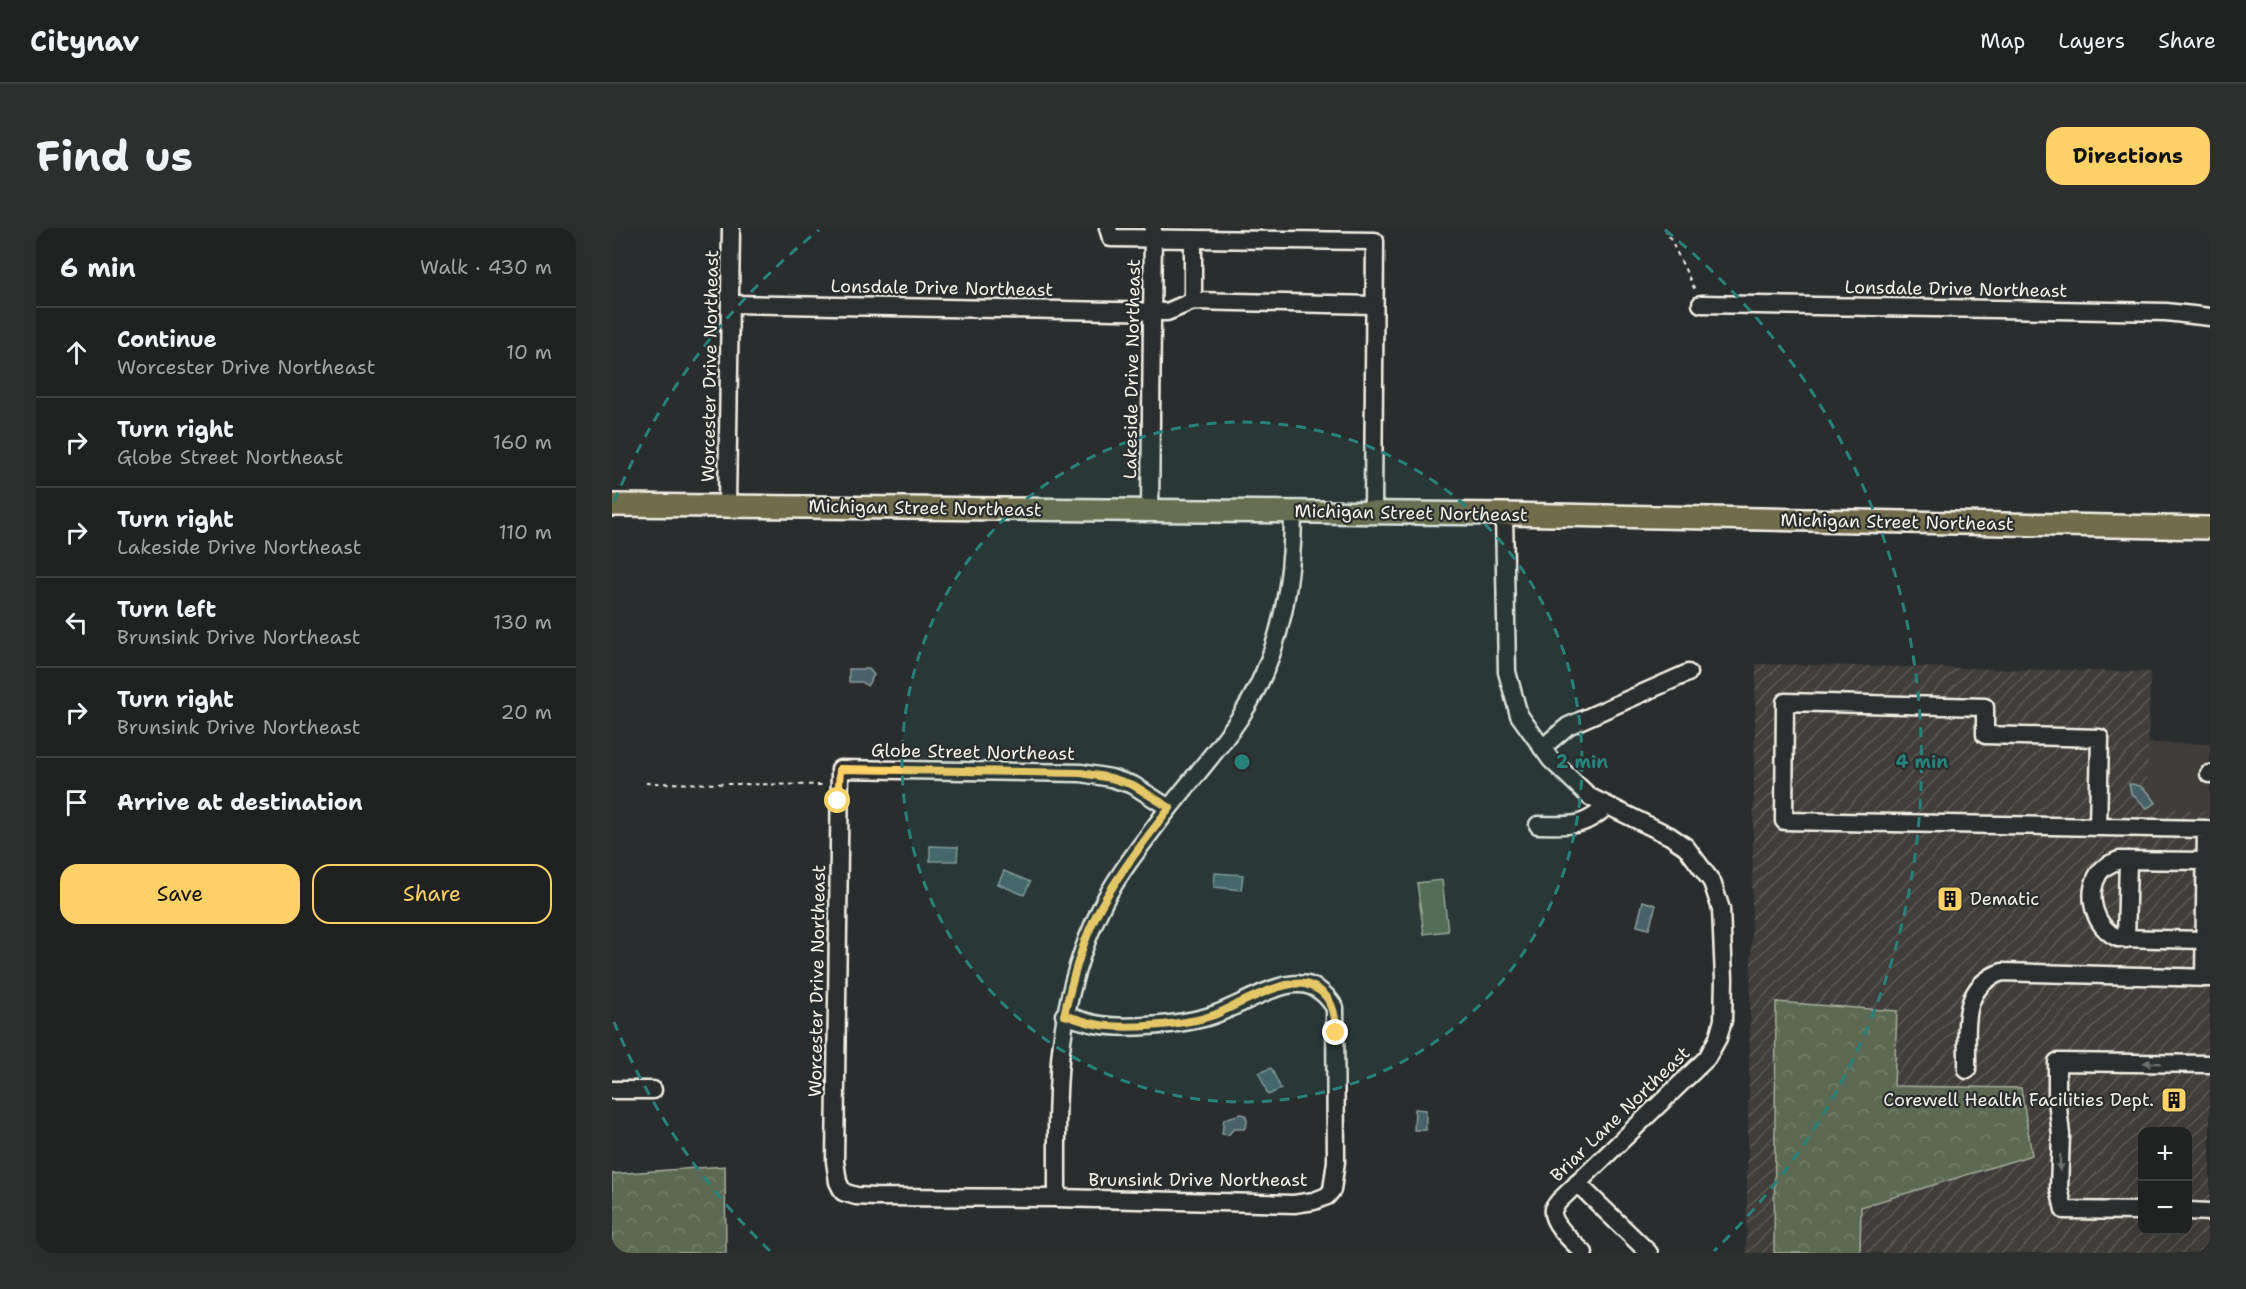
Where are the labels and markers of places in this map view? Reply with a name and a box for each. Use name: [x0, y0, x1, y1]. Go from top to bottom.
centre of rings: [1232, 752, 1252, 772]
building icon: Dematic: [1935, 884, 1965, 914]
place label: Dematic: [1970, 887, 2039, 911]
building icon: Corewell Health Facilities Dept.: [2159, 1085, 2189, 1115]
place label: Corewell Health Facilities Dept.: [1883, 1088, 2154, 1112]

